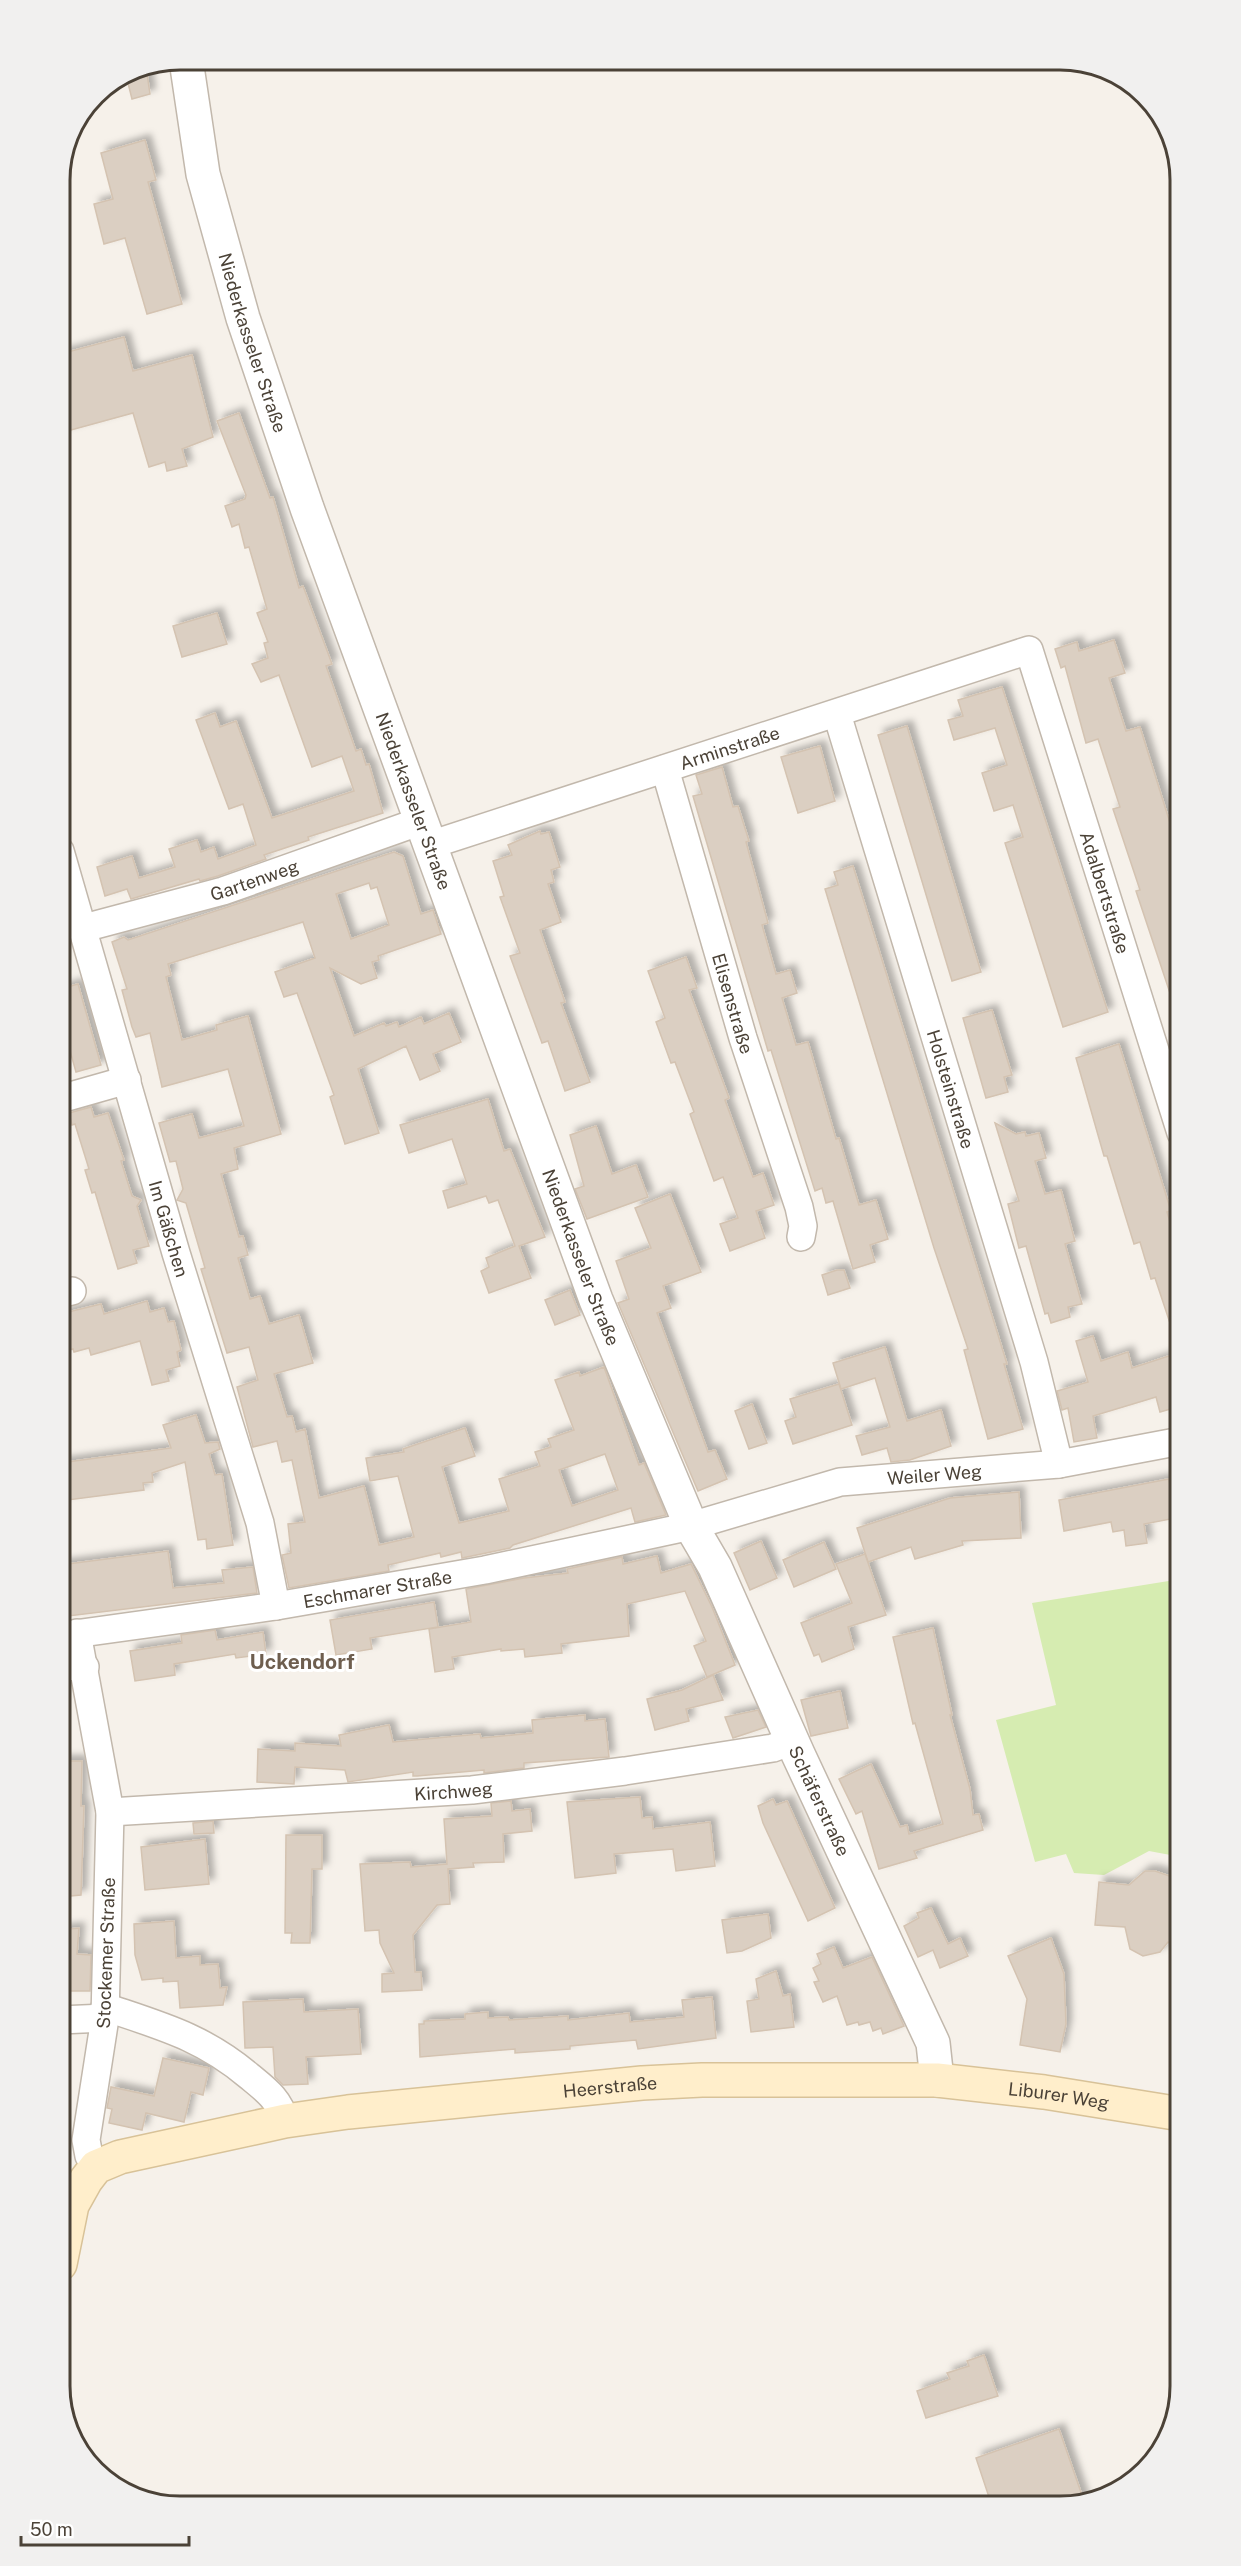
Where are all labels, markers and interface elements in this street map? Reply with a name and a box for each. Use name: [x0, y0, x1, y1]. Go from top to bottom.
street label: Niederkasseler Straße: [215, 250, 291, 435]
street label: Niederkasseler Straße: [372, 709, 456, 892]
street label: Arminstraße: [677, 721, 782, 774]
street label: Adalbertstraße: [1076, 829, 1134, 956]
street label: Gartenweg: [208, 855, 301, 904]
street label: Elisenstraße: [708, 951, 758, 1056]
street label: Holsteinstraße: [923, 1027, 979, 1151]
street label: Niederkasseler Straße: [539, 1166, 624, 1349]
street label: Im Gäßchen: [145, 1178, 193, 1279]
street label: Weiler Weg: [886, 1460, 983, 1489]
street label: Eschmarer Straße: [302, 1565, 453, 1612]
district label: Uckendorf: [250, 1649, 355, 1674]
street label: Schäferstraße: [785, 1742, 855, 1859]
street label: Kirchweg: [413, 1777, 494, 1804]
street label: Stockemer Straße: [93, 1877, 119, 2029]
street label: Heerstraße: [562, 2072, 658, 2101]
street label: Liburer Weg: [1007, 2078, 1111, 2113]
scale bar: [21, 2509, 189, 2547]
text: 50 m: [30, 2519, 73, 2540]

